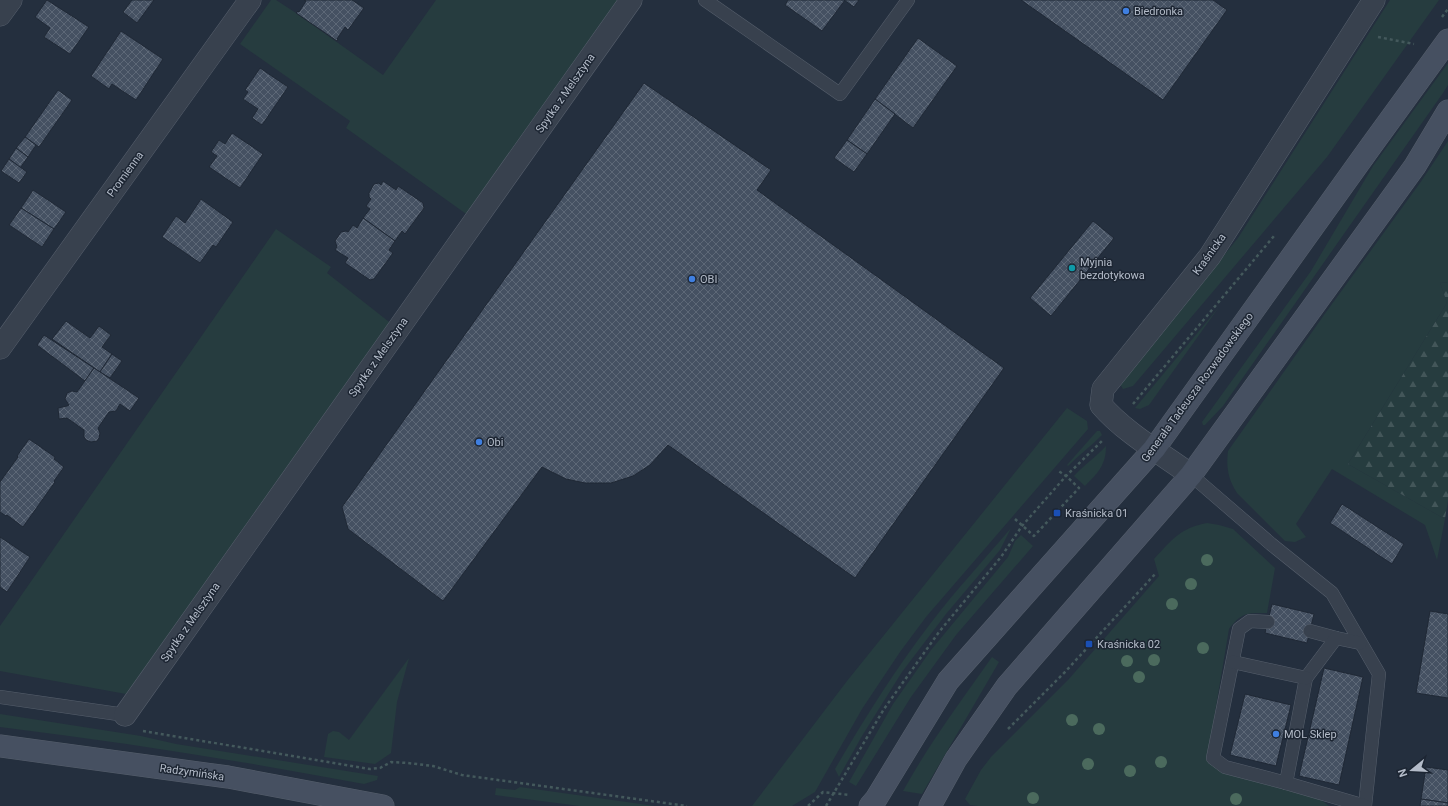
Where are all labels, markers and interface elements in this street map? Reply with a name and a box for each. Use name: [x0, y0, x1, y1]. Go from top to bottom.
place label: Biedronka: [1134, 5, 1183, 18]
marker: Biedronka: [1121, 6, 1131, 16]
street label: Spytka z Melsztyna: [533, 51, 598, 136]
street label: Promienna: [105, 149, 146, 200]
street label: Kraśnicka: [1190, 231, 1229, 278]
place label: Myjnia bezdotykowa: [1080, 256, 1145, 282]
marker: Myjnia bezdotykowa: [1067, 263, 1077, 273]
place label: OBI: [700, 273, 717, 286]
marker: OBI: [687, 274, 697, 284]
street label: Generała Tadeusza Rozwadowskiego: [1139, 310, 1256, 465]
street label: Spytka z Melsztyna: [346, 315, 411, 400]
place label: Obi: [487, 436, 503, 449]
marker: Obi: [474, 437, 484, 447]
place label: Kraśnicka 01: [1065, 507, 1128, 520]
marker: Kraśnicka 01: [1052, 508, 1062, 518]
street label: Spytka z Melsztyna: [158, 580, 223, 665]
place label: Kraśnicka 02: [1097, 638, 1160, 651]
marker: Kraśnicka 02: [1084, 639, 1094, 649]
place label: MOL Sklep: [1284, 728, 1337, 741]
marker: MOL Sklep: [1271, 729, 1281, 739]
north arrow: [1392, 750, 1432, 790]
street label: Radzymińska: [159, 762, 225, 783]
text: N: [1396, 767, 1410, 779]

